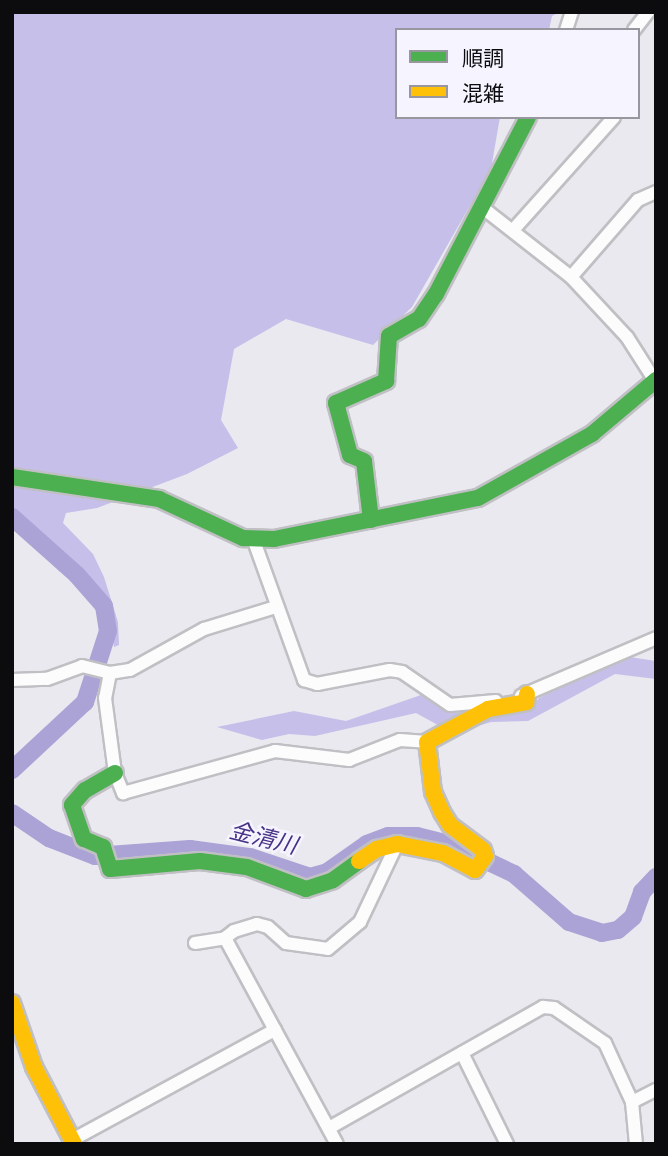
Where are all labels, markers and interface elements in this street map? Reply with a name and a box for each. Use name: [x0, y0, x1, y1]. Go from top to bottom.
legend: [395, 28, 640, 119]
text: 順調: [462, 47, 504, 71]
text: 混雑: [462, 82, 504, 106]
water label: 金清川: [226, 817, 300, 861]

